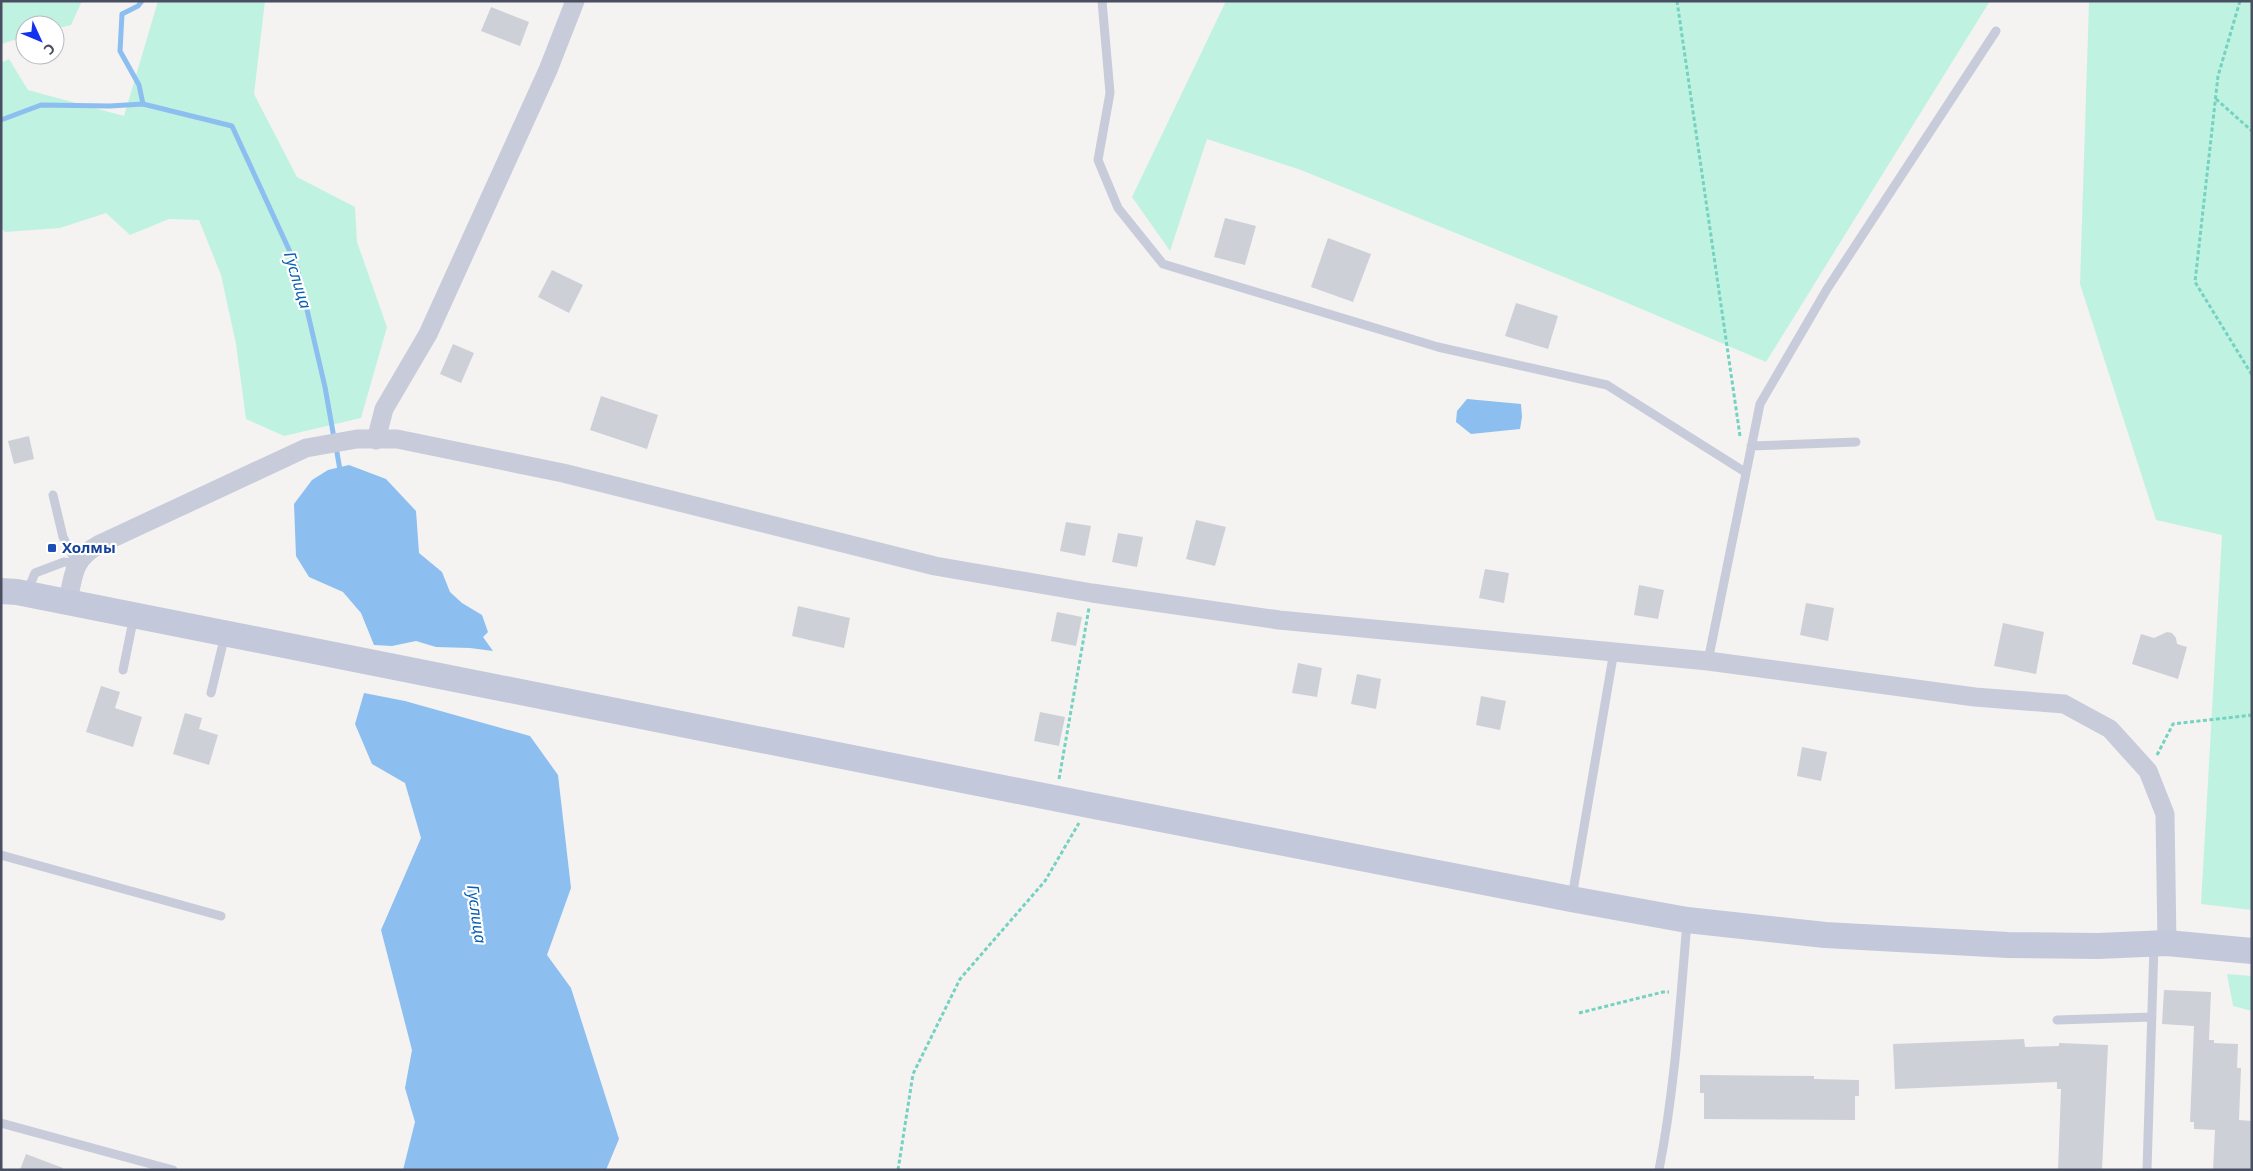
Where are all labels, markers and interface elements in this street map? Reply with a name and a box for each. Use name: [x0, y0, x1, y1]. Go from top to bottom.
north arrow: [15, 15, 65, 65]
text: С: [40, 40, 60, 59]
water label: Гуслица: [279, 249, 317, 311]
place label: Холмы: [62, 537, 116, 557]
marker: Холмы: [46, 542, 58, 554]
water label: Гуслица: [462, 883, 492, 945]

